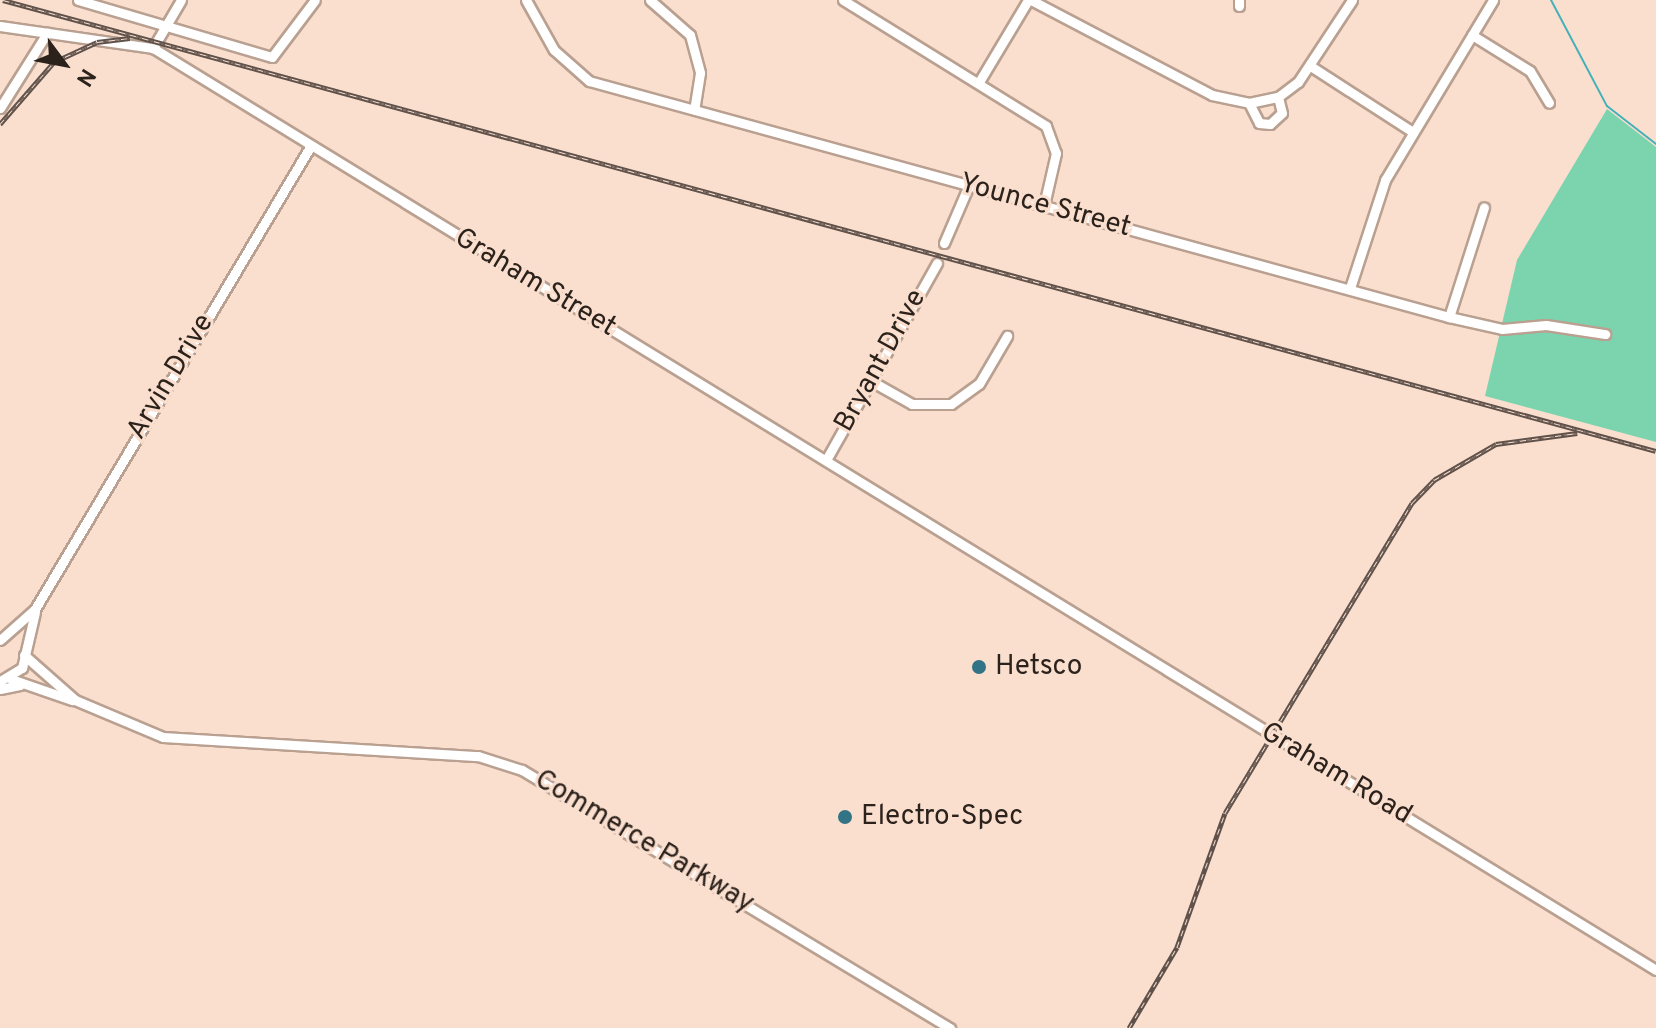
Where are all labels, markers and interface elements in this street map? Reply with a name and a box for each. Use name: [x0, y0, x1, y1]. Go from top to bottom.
north arrow: [24, 24, 104, 104]
text: N: [69, 63, 100, 91]
street label: Younce Street: [956, 167, 1134, 245]
street label: Graham Street: [448, 222, 622, 344]
street label: Bryant Drive: [828, 284, 934, 438]
street label: Arvin Drive: [120, 308, 222, 446]
place label: Hetsco: [995, 650, 1082, 684]
marker: Hetsco: [970, 658, 988, 676]
street label: Graham Road: [1254, 716, 1418, 832]
street label: Commerce Parkway: [528, 763, 760, 921]
place label: Electro-Spec: [861, 800, 1023, 834]
marker: Electro-Spec: [836, 808, 854, 826]

